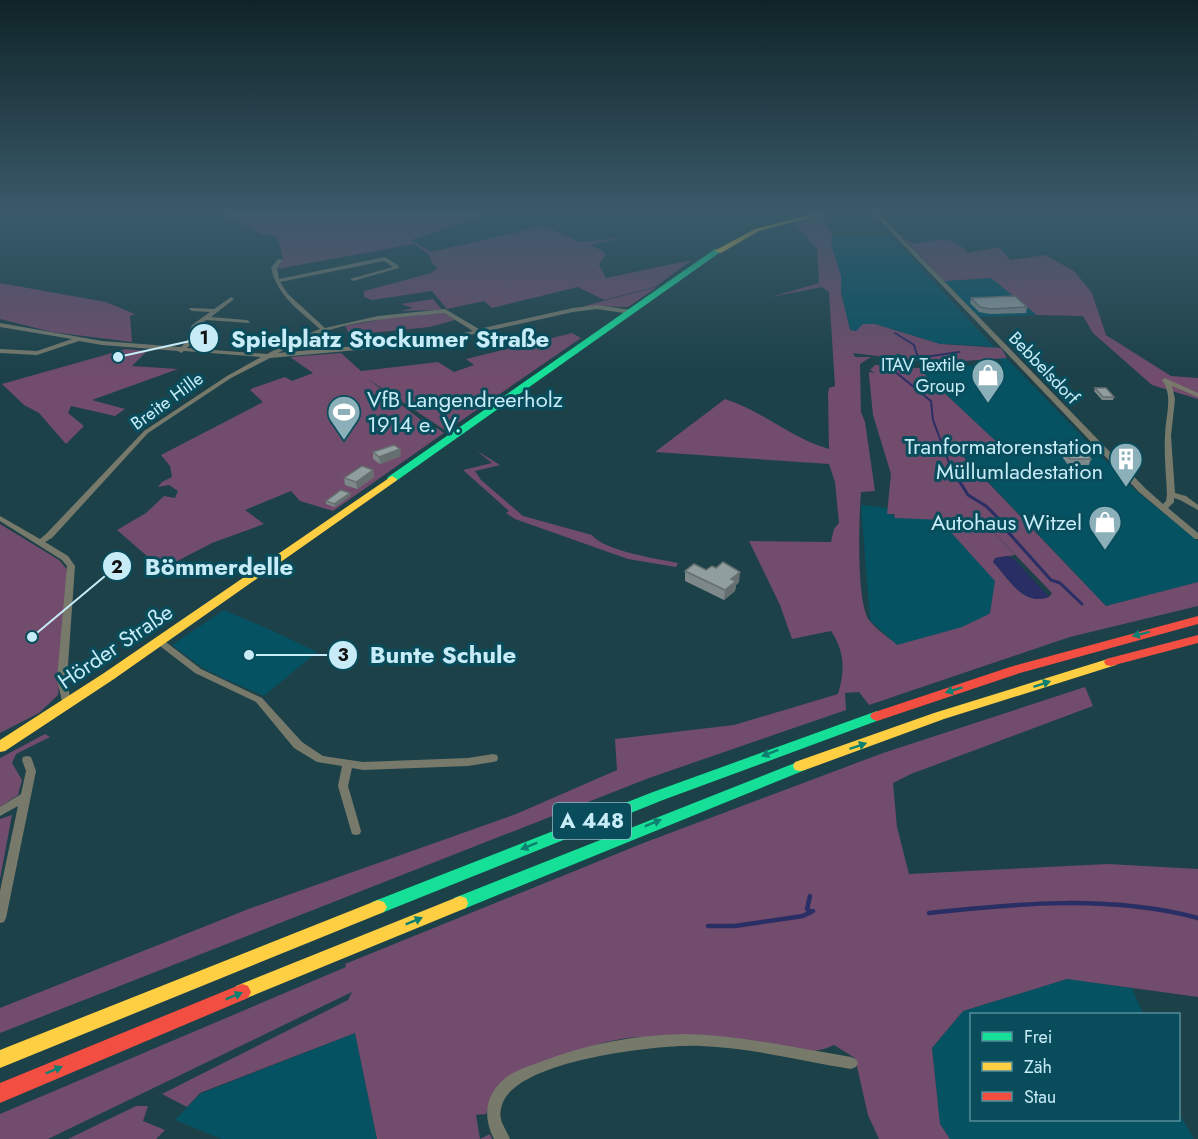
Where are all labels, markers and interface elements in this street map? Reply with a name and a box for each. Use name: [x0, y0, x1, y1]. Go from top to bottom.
callout: Spielplatz Stockumer Straße: [189, 317, 562, 359]
text: Spielplatz Stockumer Straße: [231, 321, 549, 356]
text: 1: [199, 325, 209, 351]
street label: Bebbelsdorf: [1003, 326, 1086, 411]
place label: ITAV Textile Group: [881, 352, 965, 399]
shop icon: ITAV Textile Group: [970, 357, 1006, 404]
street label: Breite Hille: [125, 366, 209, 436]
place label: VfB Langendreerholz 1914 e. V.: [367, 383, 563, 440]
sports icon: VfB Langendreerholz 1914 e. V.: [326, 394, 362, 441]
place label: Tranformatorenstation Müllumladestation: [905, 430, 1103, 487]
building icon: Tranformatorenstation Müllumladestation: [1108, 441, 1144, 488]
shop icon: Autohaus Witzel: [1087, 504, 1123, 551]
place label: Autohaus Witzel: [931, 506, 1082, 538]
callout: Bömmerdelle: [102, 545, 305, 587]
text: Bömmerdelle: [145, 549, 293, 584]
text: 2: [111, 554, 123, 580]
street label: Hörder Straße: [51, 596, 179, 696]
one-way arrow: [1132, 630, 1150, 640]
callout: Bunte Schule: [328, 634, 529, 676]
text: Bunte Schule: [370, 637, 516, 672]
text: 3: [337, 642, 349, 668]
one-way arrow: [1033, 679, 1051, 688]
one-way arrow: [945, 686, 963, 695]
one-way arrow: [849, 741, 867, 750]
one-way arrow: [761, 748, 779, 758]
road number: A 448: [553, 803, 631, 839]
one-way arrow: [644, 818, 662, 827]
one-way arrow: [520, 841, 538, 851]
one-way arrow: [406, 916, 424, 926]
one-way arrow: [225, 991, 243, 1000]
legend: [970, 1013, 1180, 1121]
text: Frei: [1024, 1024, 1053, 1050]
text: Zäh: [1024, 1054, 1052, 1080]
one-way arrow: [45, 1065, 63, 1074]
text: Stau: [1024, 1084, 1056, 1110]

